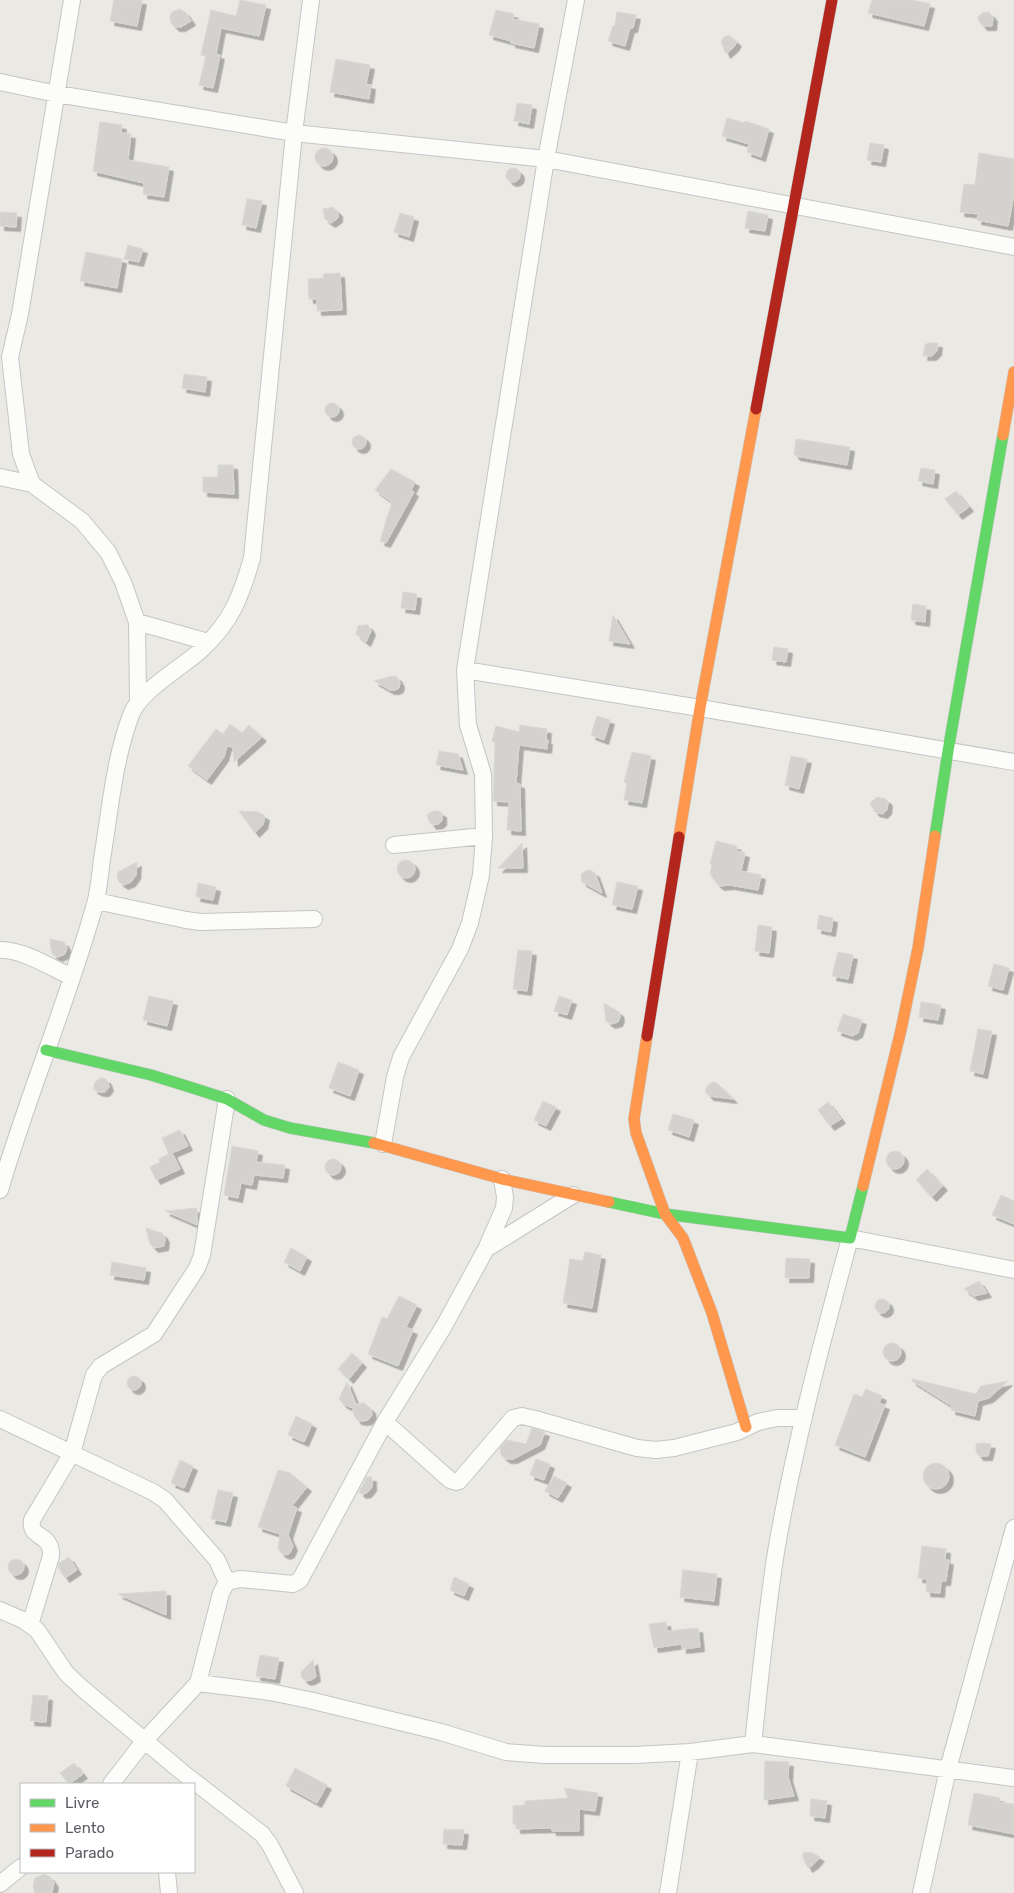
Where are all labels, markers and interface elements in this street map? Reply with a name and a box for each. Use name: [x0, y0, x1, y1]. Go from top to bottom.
legend: [20, 1783, 195, 1873]
text: Livre: [65, 1794, 99, 1812]
text: Lento: [65, 1819, 105, 1837]
text: Parado: [65, 1844, 114, 1862]

